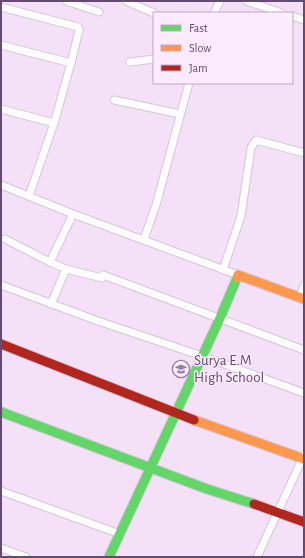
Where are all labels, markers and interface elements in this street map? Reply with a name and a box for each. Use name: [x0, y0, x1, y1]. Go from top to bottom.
legend: [153, 12, 293, 84]
text: Fast: [189, 22, 208, 34]
text: Slow: [189, 42, 211, 54]
text: Jam: [189, 62, 208, 74]
place label: Surya E.M High School: [194, 353, 264, 385]
school or university icon: Surya E.M High School: [171, 359, 191, 379]

